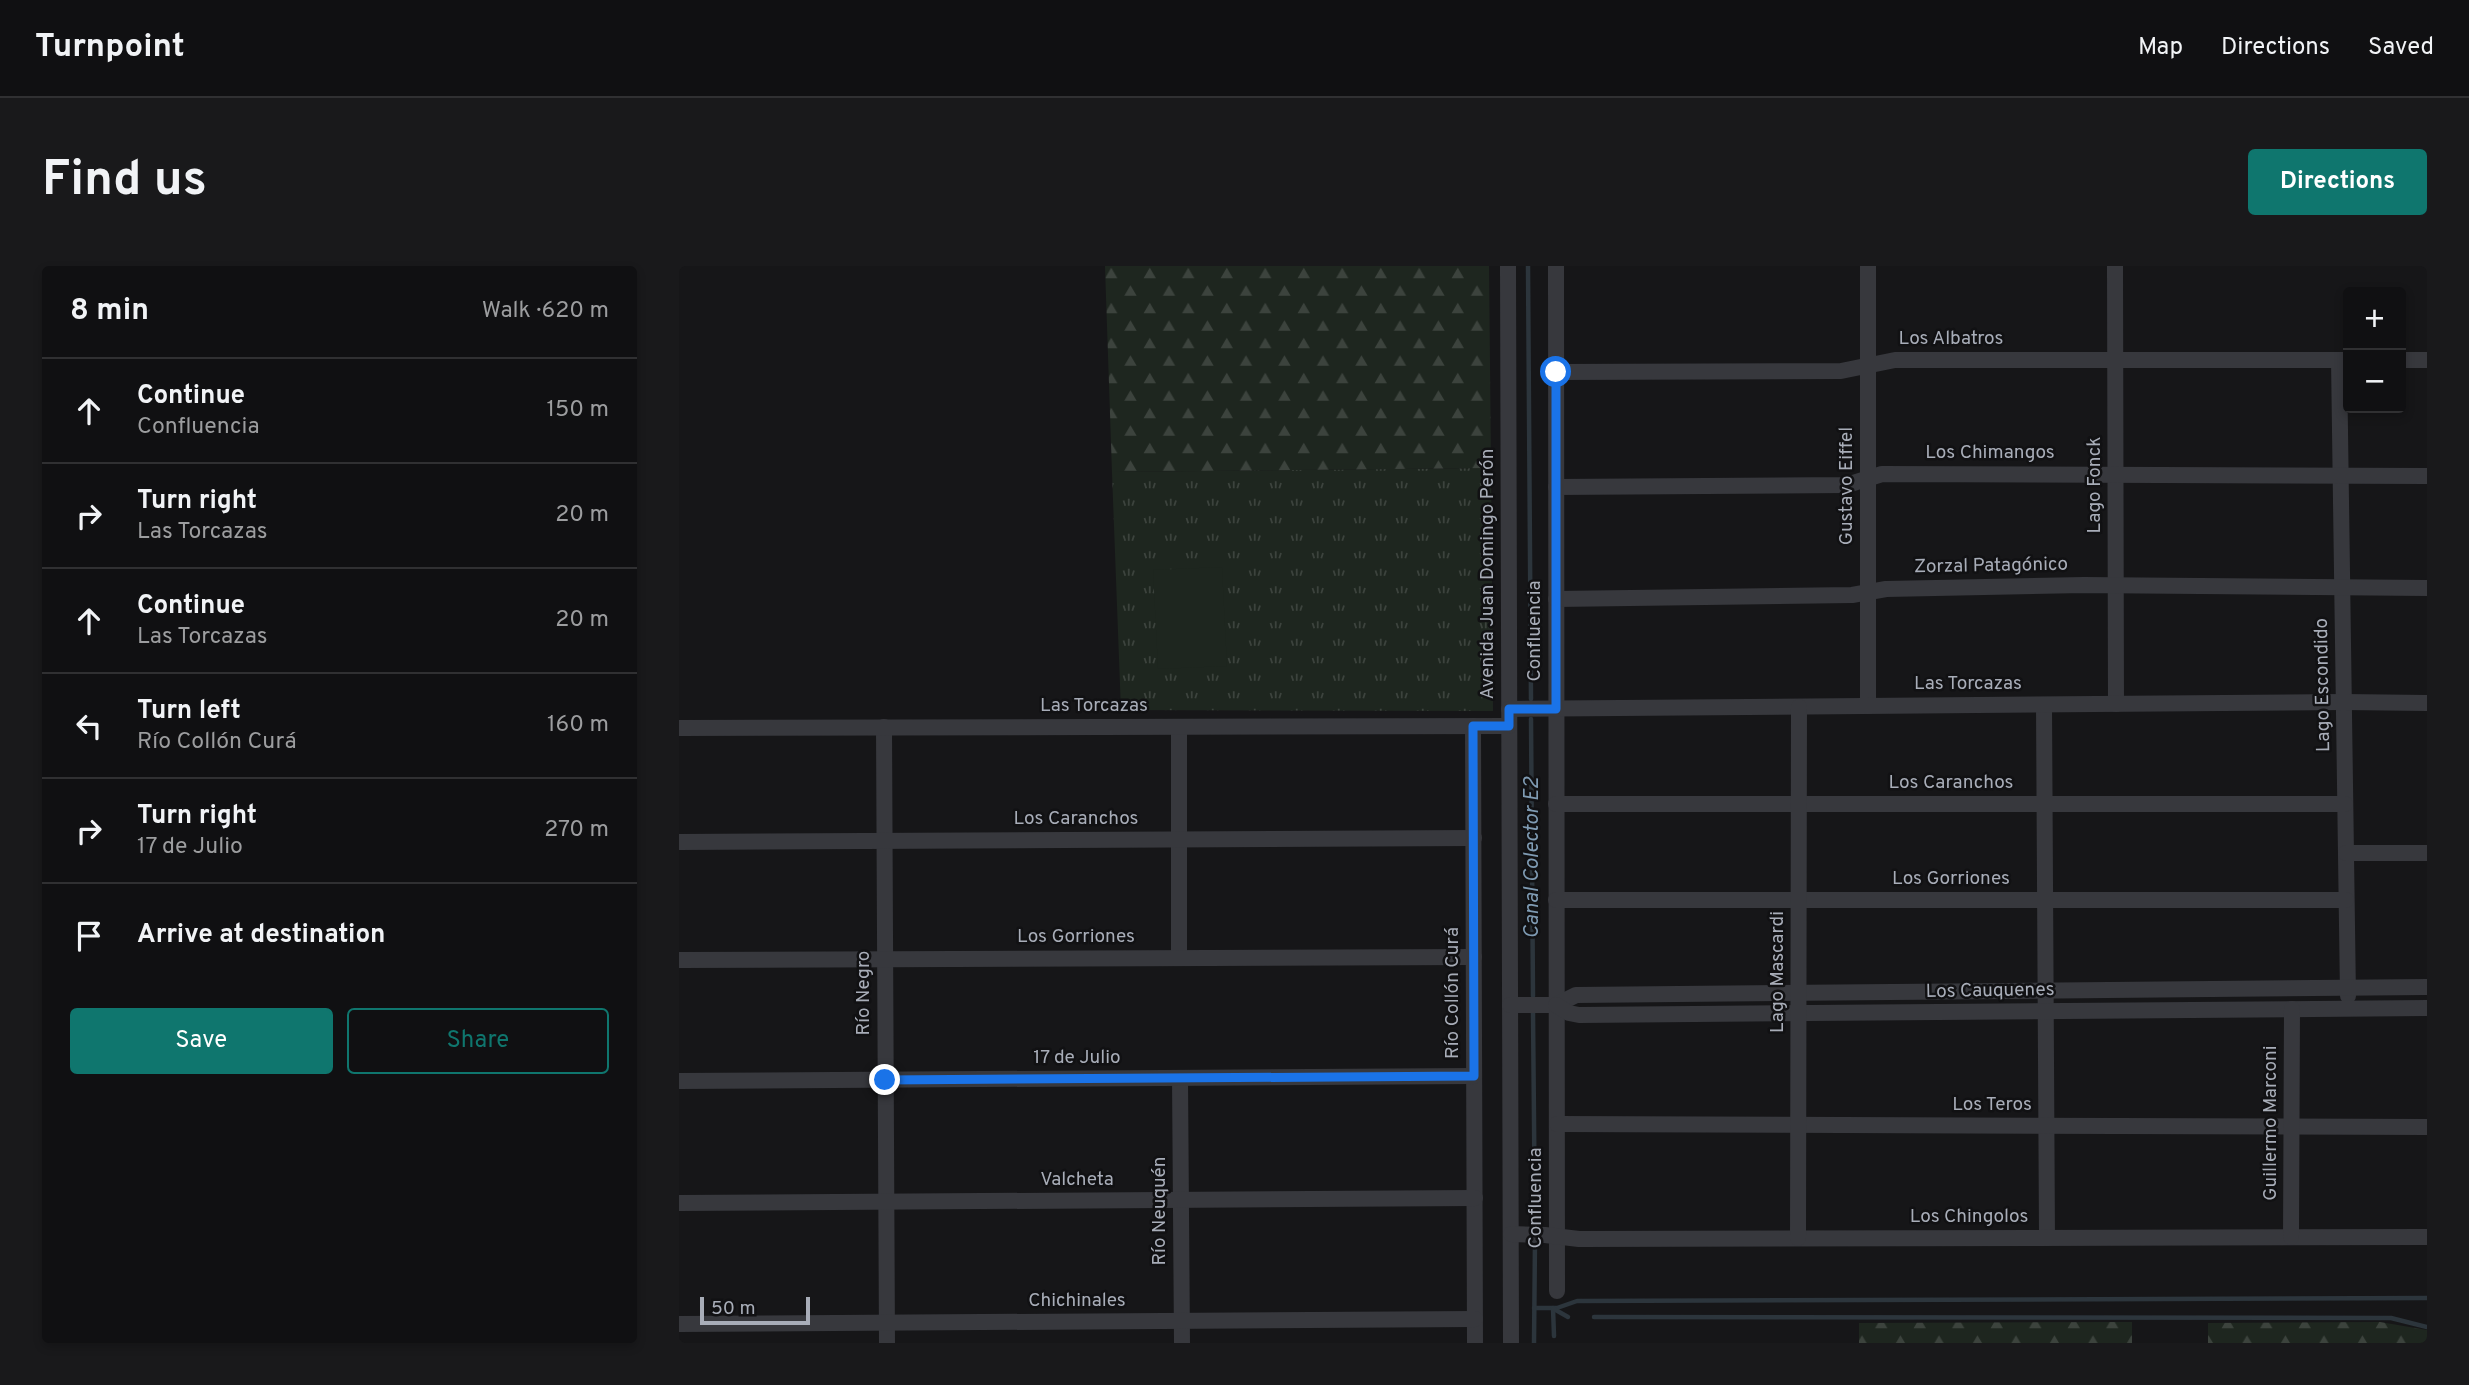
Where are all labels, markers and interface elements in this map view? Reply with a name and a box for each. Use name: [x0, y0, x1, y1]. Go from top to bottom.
text: Turnpoint: [35, 27, 185, 69]
text: Map: [2138, 33, 2183, 63]
text: Directions: [2221, 33, 2330, 63]
text: Saved: [2368, 33, 2434, 63]
button: Directions: [2248, 149, 2427, 215]
text: Find us: [42, 151, 207, 213]
map controls: [2343, 287, 2406, 413]
button: +: [2343, 287, 2406, 350]
text: 8 min: [70, 293, 149, 330]
text: Walk · 620 m: [482, 297, 609, 326]
street label: Los Albatros: [1899, 327, 2003, 351]
button: −: [2343, 350, 2406, 413]
route start: [1540, 356, 1571, 387]
text: Continue: [137, 380, 245, 413]
icon: ahead: [70, 392, 108, 430]
text: 150 m: [547, 396, 609, 425]
text: Confluencia: [137, 413, 260, 442]
street label: Gustavo Eiffel: [1835, 427, 1859, 545]
street label: Lago Fonck: [2083, 437, 2107, 533]
street label: Los Chimangos: [1925, 441, 2055, 465]
street label: Avenida Juan Domingo Perón: [1476, 449, 1500, 699]
text: Turn right: [137, 485, 257, 518]
icon: right: [70, 497, 108, 535]
text: 20 m: [555, 501, 609, 530]
text: Las Torcazas: [137, 518, 268, 547]
street label: Zorzal Patagónico: [1914, 553, 2068, 579]
street label: Confluencia: [1523, 580, 1547, 682]
text: Continue: [137, 590, 245, 623]
icon: ahead: [70, 602, 108, 640]
text: 20 m: [555, 606, 609, 635]
street label: Lago Escondido: [2310, 618, 2336, 752]
text: Las Torcazas: [137, 623, 268, 652]
street label: Las Torcazas: [1914, 672, 2022, 696]
street label: Las Torcazas: [1040, 694, 1148, 718]
text: Turn left: [137, 695, 241, 728]
icon: left: [70, 707, 108, 745]
text: 160 m: [547, 711, 609, 740]
text: Río Collón Curá: [137, 728, 296, 757]
street label: Los Caranchos: [1889, 771, 2013, 795]
water label: Canal Colector E2: [1519, 776, 1546, 939]
text: Turn right: [137, 800, 257, 833]
street label: Los Caranchos: [1014, 807, 1138, 831]
icon: right: [70, 812, 108, 850]
text: 270 m: [544, 816, 609, 845]
text: 17 de Julio: [137, 833, 243, 862]
street label: Los Gorriones: [1892, 867, 2010, 891]
street label: Lago Mascardi: [1766, 911, 1790, 1033]
icon: arrive: [70, 917, 108, 955]
text: Arrive at destination: [137, 919, 385, 952]
street label: Los Gorriones: [1017, 925, 1135, 949]
street label: Río Collón Curá: [1441, 927, 1465, 1059]
street label: Río Negro: [852, 951, 876, 1035]
street label: Los Cauquenes: [1925, 978, 2055, 1004]
button: Save: [70, 1008, 333, 1074]
button: Share: [347, 1008, 609, 1074]
street label: Guillermo Marconi: [2259, 1045, 2283, 1201]
street label: 17 de Julio: [1033, 1046, 1121, 1070]
route end: [869, 1064, 900, 1095]
street label: Los Teros: [1952, 1093, 2032, 1117]
street label: Confluencia: [1524, 1147, 1548, 1249]
street label: Río Neuquén: [1148, 1156, 1172, 1266]
street label: Valcheta: [1040, 1168, 1114, 1192]
street label: Los Chingolos: [1910, 1205, 2028, 1229]
street label: Chichinales: [1028, 1289, 1126, 1313]
scale bar: [700, 1294, 810, 1326]
text: 50 m: [711, 1297, 756, 1321]

